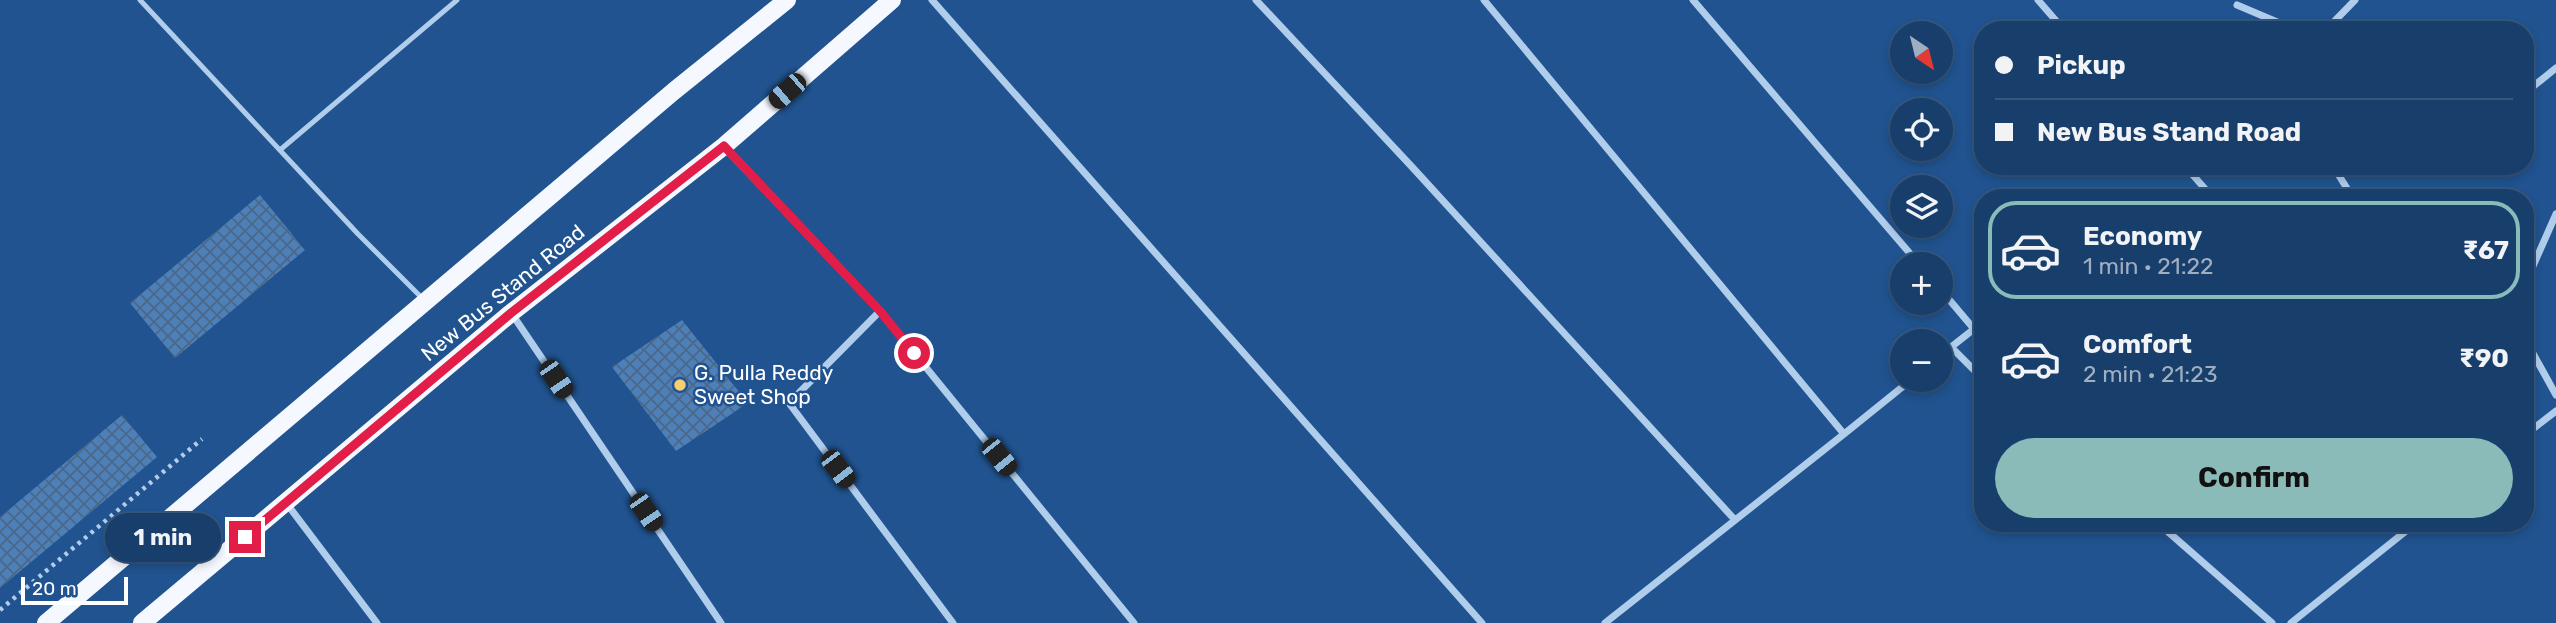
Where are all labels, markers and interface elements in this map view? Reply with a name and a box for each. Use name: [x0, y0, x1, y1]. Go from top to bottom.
north arrow: [1890, 21, 1953, 84]
map controls: [1890, 21, 1953, 392]
text: Pickup: [2037, 50, 2126, 81]
car: [765, 69, 810, 113]
button: locate: [1890, 98, 1953, 161]
text: New Bus Stand Road: [2037, 117, 2301, 148]
button: layers: [1890, 175, 1953, 238]
street label: New Bus Stand Road: [416, 219, 589, 366]
icon: car: [1999, 219, 2062, 282]
text: Economy: [2083, 221, 2202, 252]
text: ₹67: [2462, 235, 2509, 266]
button: +: [1890, 252, 1953, 315]
text: 1 min · 21:22: [2083, 252, 2214, 280]
icon: car: [1999, 327, 2062, 390]
button: −: [1890, 329, 1953, 392]
text: Comfort: [2083, 329, 2192, 360]
route start: [898, 337, 930, 369]
text: ₹90: [2459, 343, 2509, 374]
car: [536, 356, 577, 402]
place label: G. Pulla Reddy Sweet Shop: [694, 360, 834, 409]
text: 2 min · 21:23: [2083, 360, 2218, 388]
marker: G. Pulla Reddy Sweet Shop: [672, 377, 688, 393]
car: [978, 434, 1021, 480]
button: Confirm: [1995, 438, 2513, 518]
car: [817, 446, 860, 492]
car: [626, 489, 667, 535]
callout: 1 min: [105, 512, 220, 562]
route end: [229, 521, 261, 553]
text: 1 min: [134, 523, 192, 551]
scale bar: [21, 574, 128, 606]
text: 20 m: [32, 577, 77, 600]

